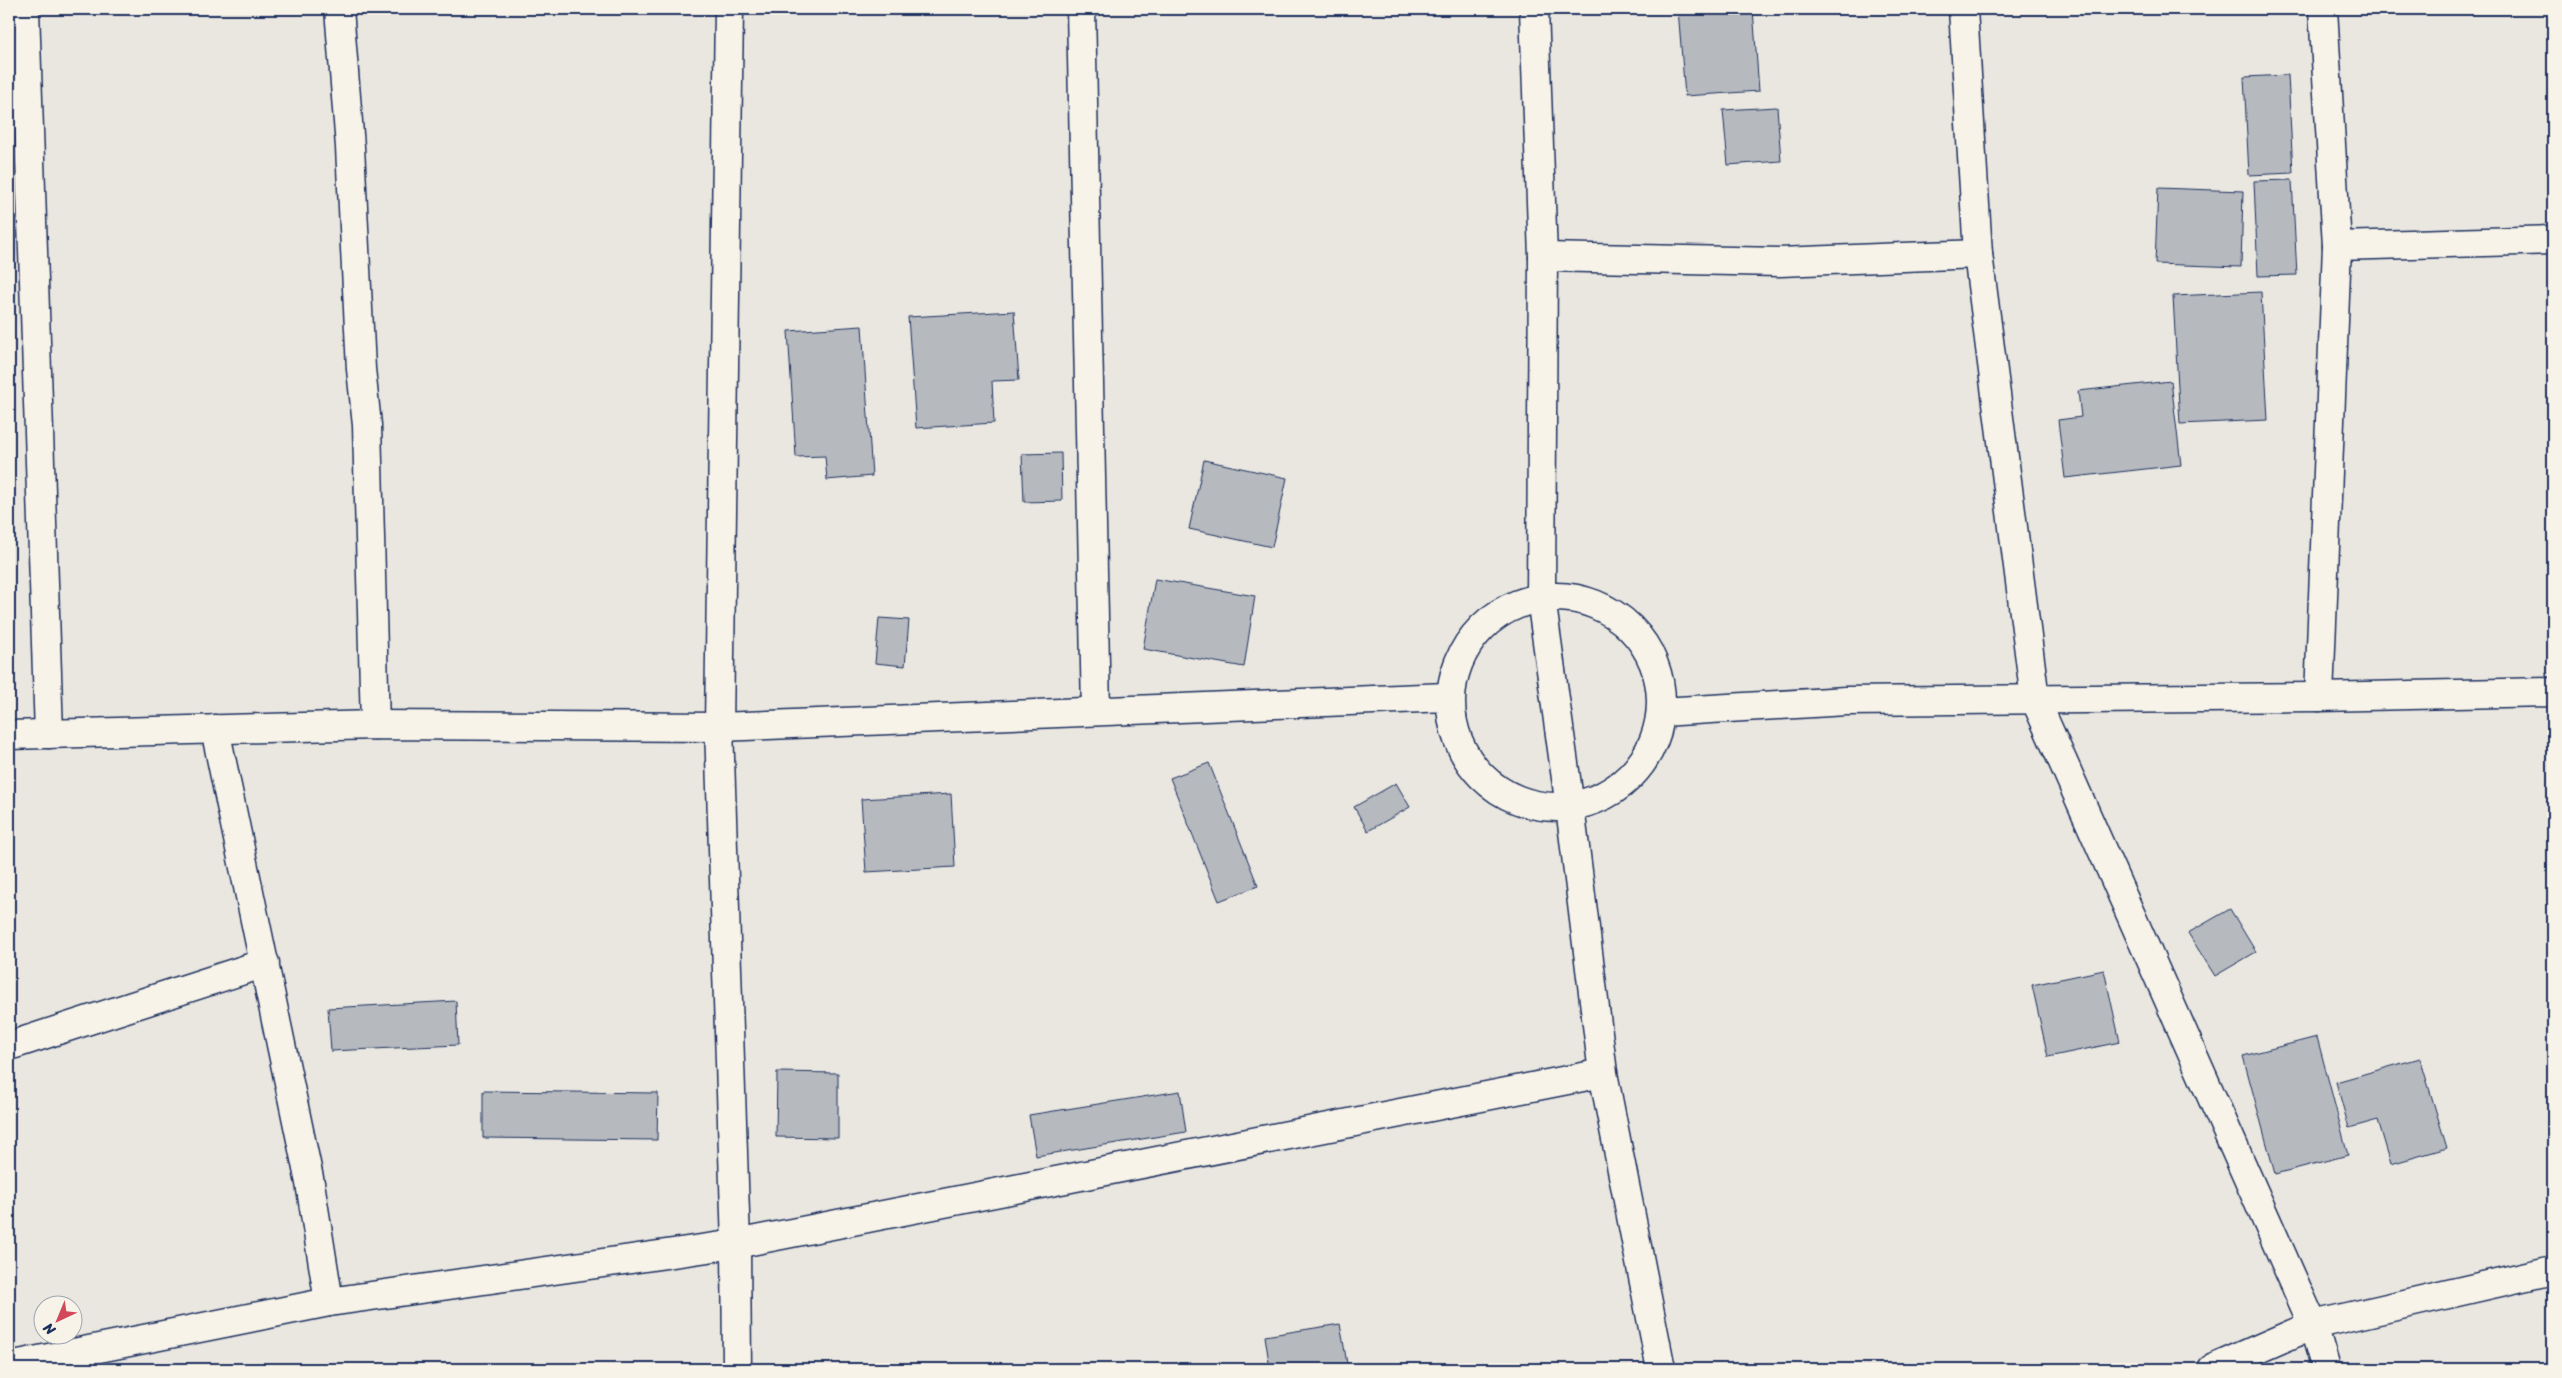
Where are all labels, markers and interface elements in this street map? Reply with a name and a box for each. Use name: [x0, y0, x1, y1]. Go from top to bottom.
north arrow: [32, 1296, 82, 1346]
text: N: [37, 1316, 62, 1342]

